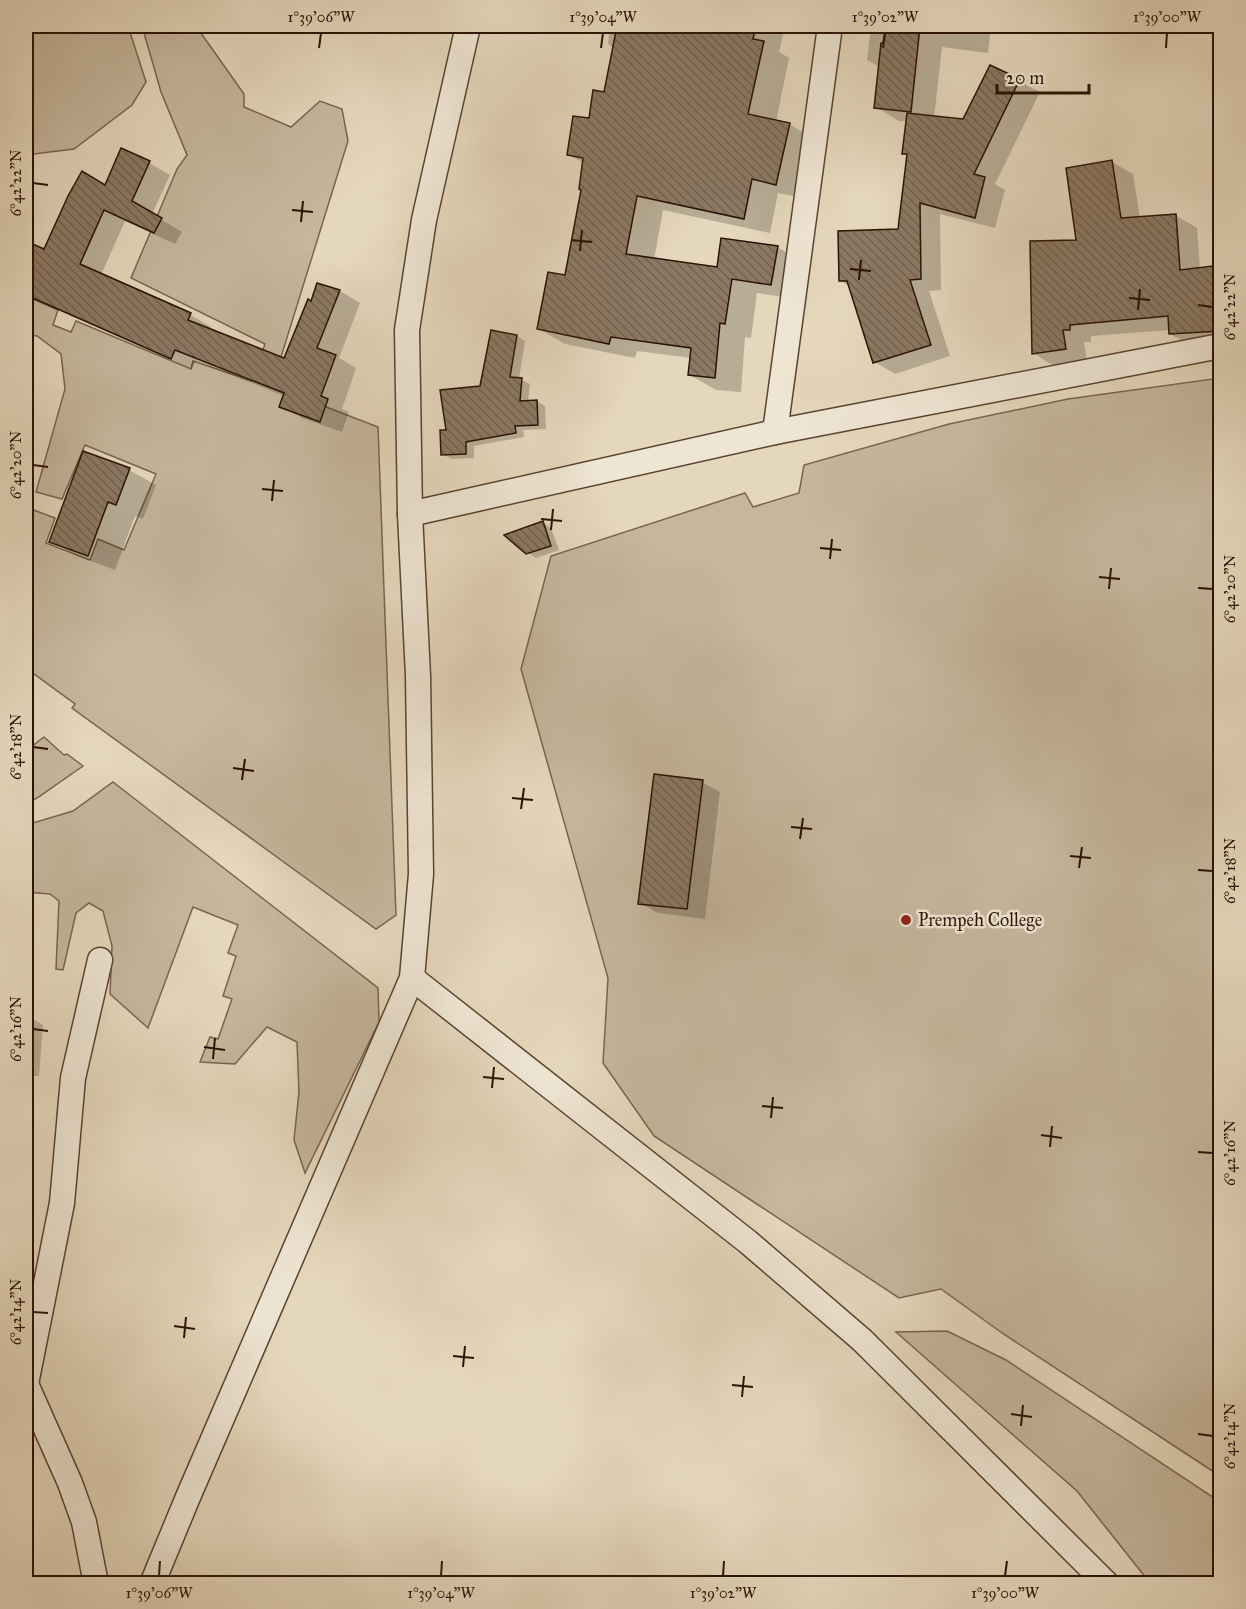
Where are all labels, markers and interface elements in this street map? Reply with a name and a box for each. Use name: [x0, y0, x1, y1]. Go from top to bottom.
text: 1°39'06"W: [288, 8, 355, 26]
text: 1°39'04"W: [569, 8, 637, 26]
text: 1°39'02"W: [852, 8, 919, 26]
text: 1°39'00"W: [1133, 8, 1202, 26]
scale bar: [997, 57, 1088, 95]
text: 20 m: [1006, 67, 1044, 89]
text: 6°42'22"N: [7, 149, 25, 217]
text: 6°42'22"N: [1221, 273, 1239, 341]
text: 6°42'20"N: [7, 431, 25, 499]
text: 6°42'20"N: [1221, 555, 1239, 623]
text: 6°42'18"N: [7, 714, 25, 780]
text: 6°42'18"N: [1221, 838, 1239, 904]
place label: Prempeh College: [918, 909, 1042, 932]
marker: Prempeh College: [899, 913, 913, 927]
text: 6°42'16"N: [7, 996, 25, 1062]
text: 6°42'16"N: [1221, 1120, 1239, 1186]
text: 6°42'14"N: [7, 1278, 25, 1345]
text: 6°42'14"N: [1221, 1402, 1239, 1469]
text: 1°39'06"W: [126, 1584, 193, 1602]
text: 1°39'04"W: [407, 1584, 475, 1602]
text: 1°39'02"W: [690, 1584, 757, 1602]
text: 1°39'00"W: [971, 1584, 1040, 1602]

